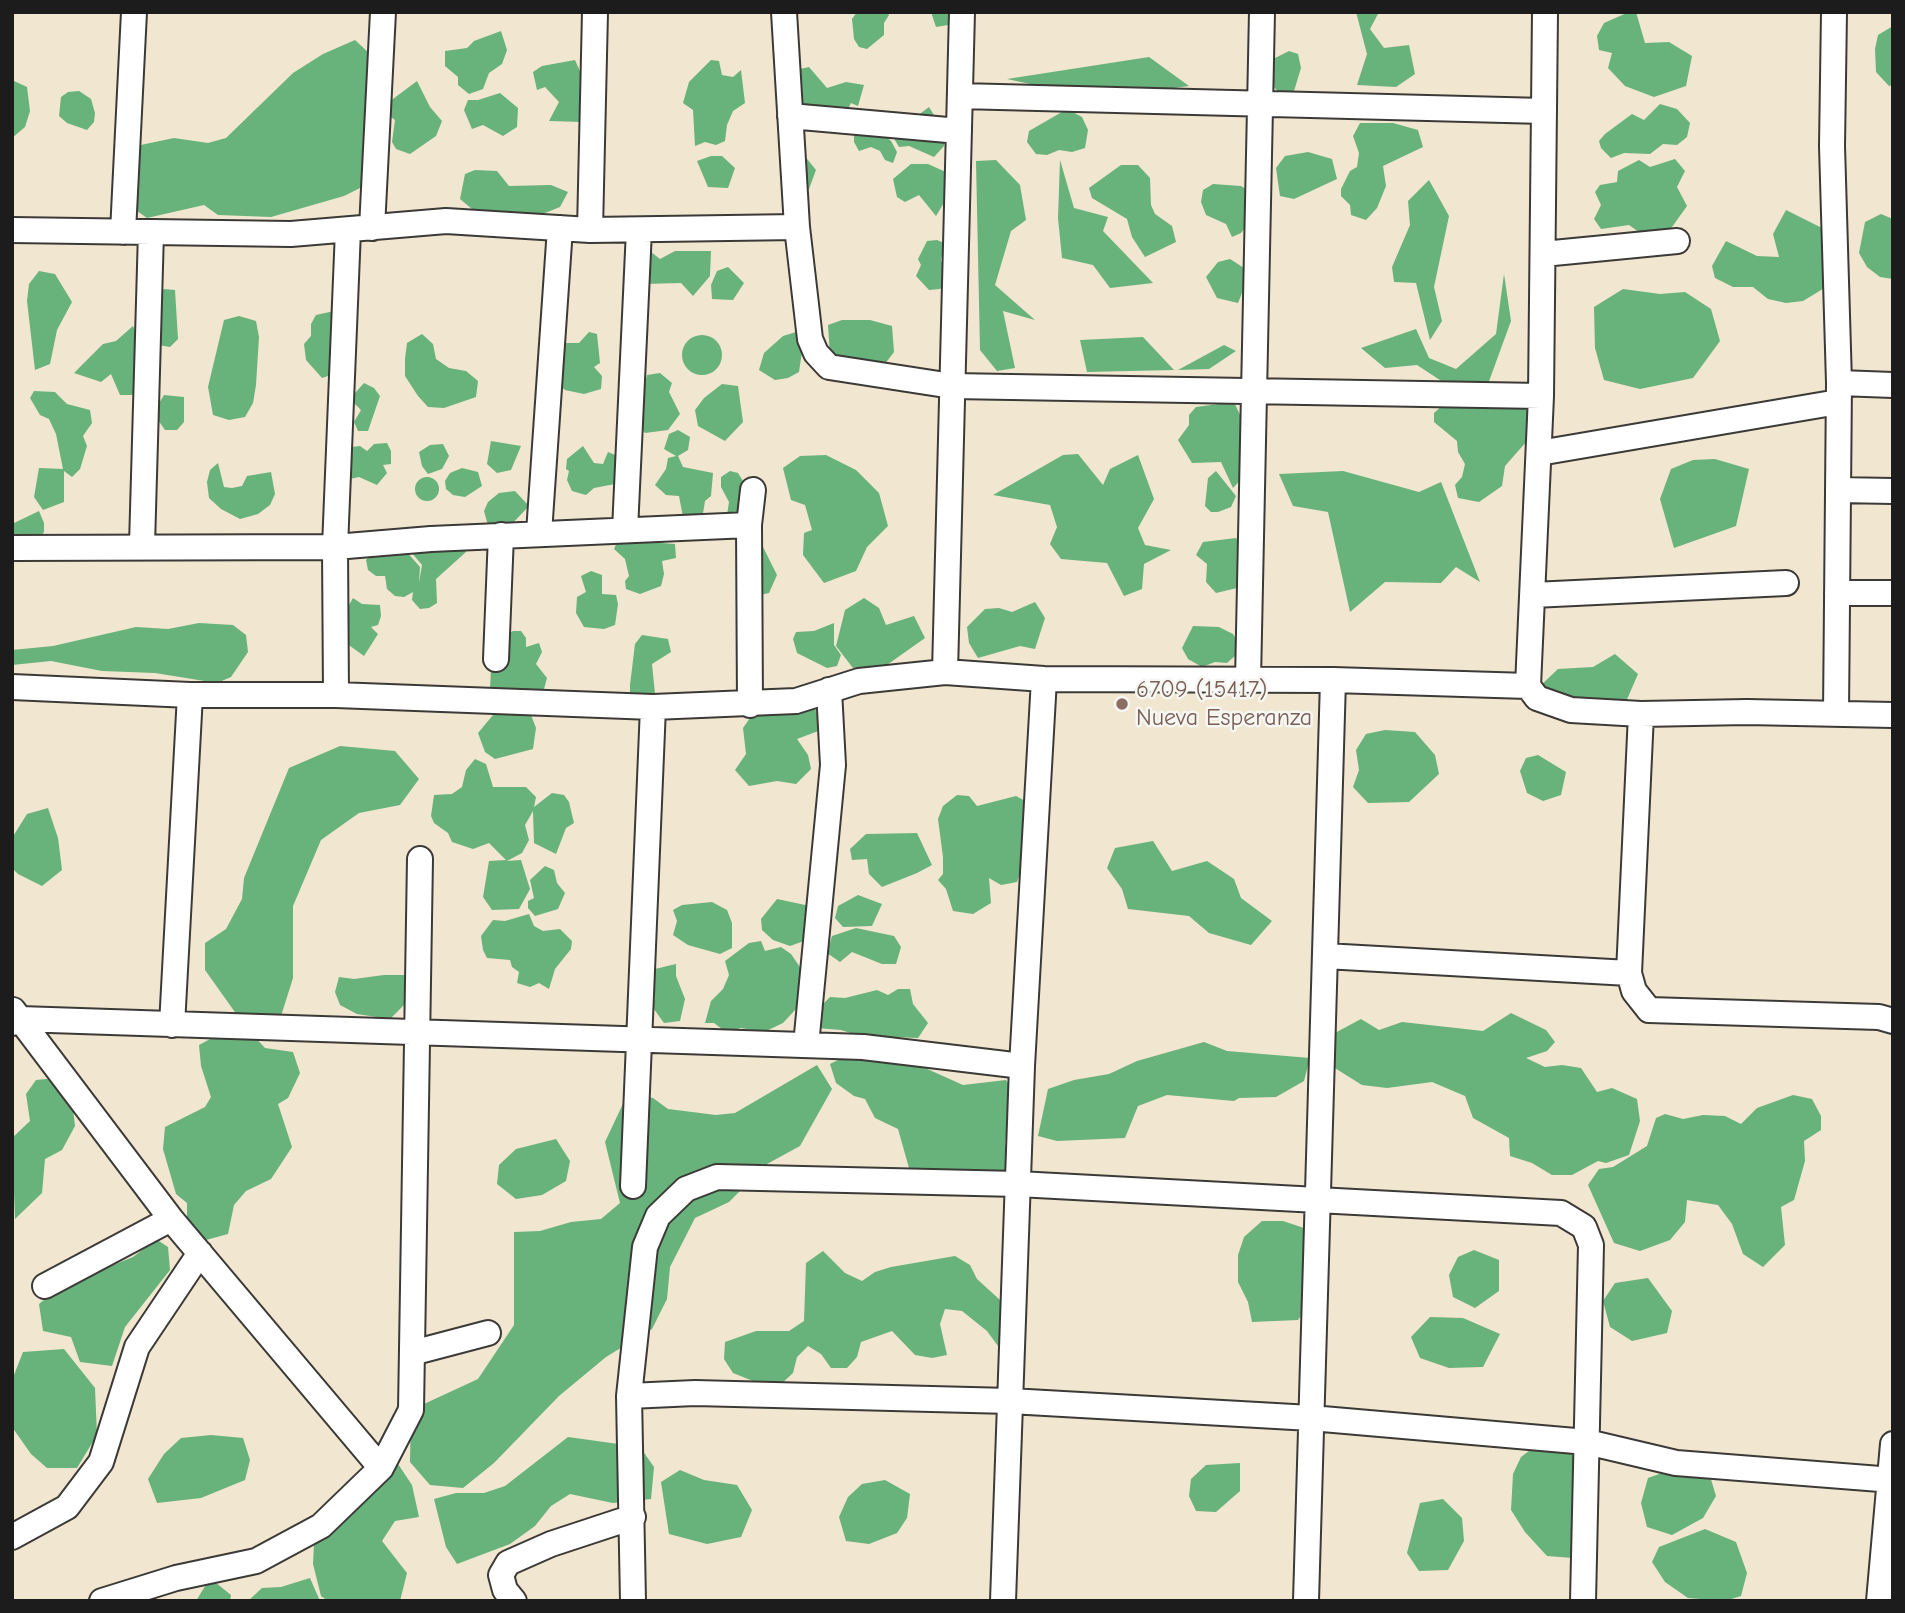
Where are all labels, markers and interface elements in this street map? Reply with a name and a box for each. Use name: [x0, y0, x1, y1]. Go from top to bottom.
place label: 6709 (15417) Nueva Esperanza: [1136, 676, 1312, 732]
marker: 6709 (15417) Nueva Esperanza: [1114, 696, 1130, 712]

